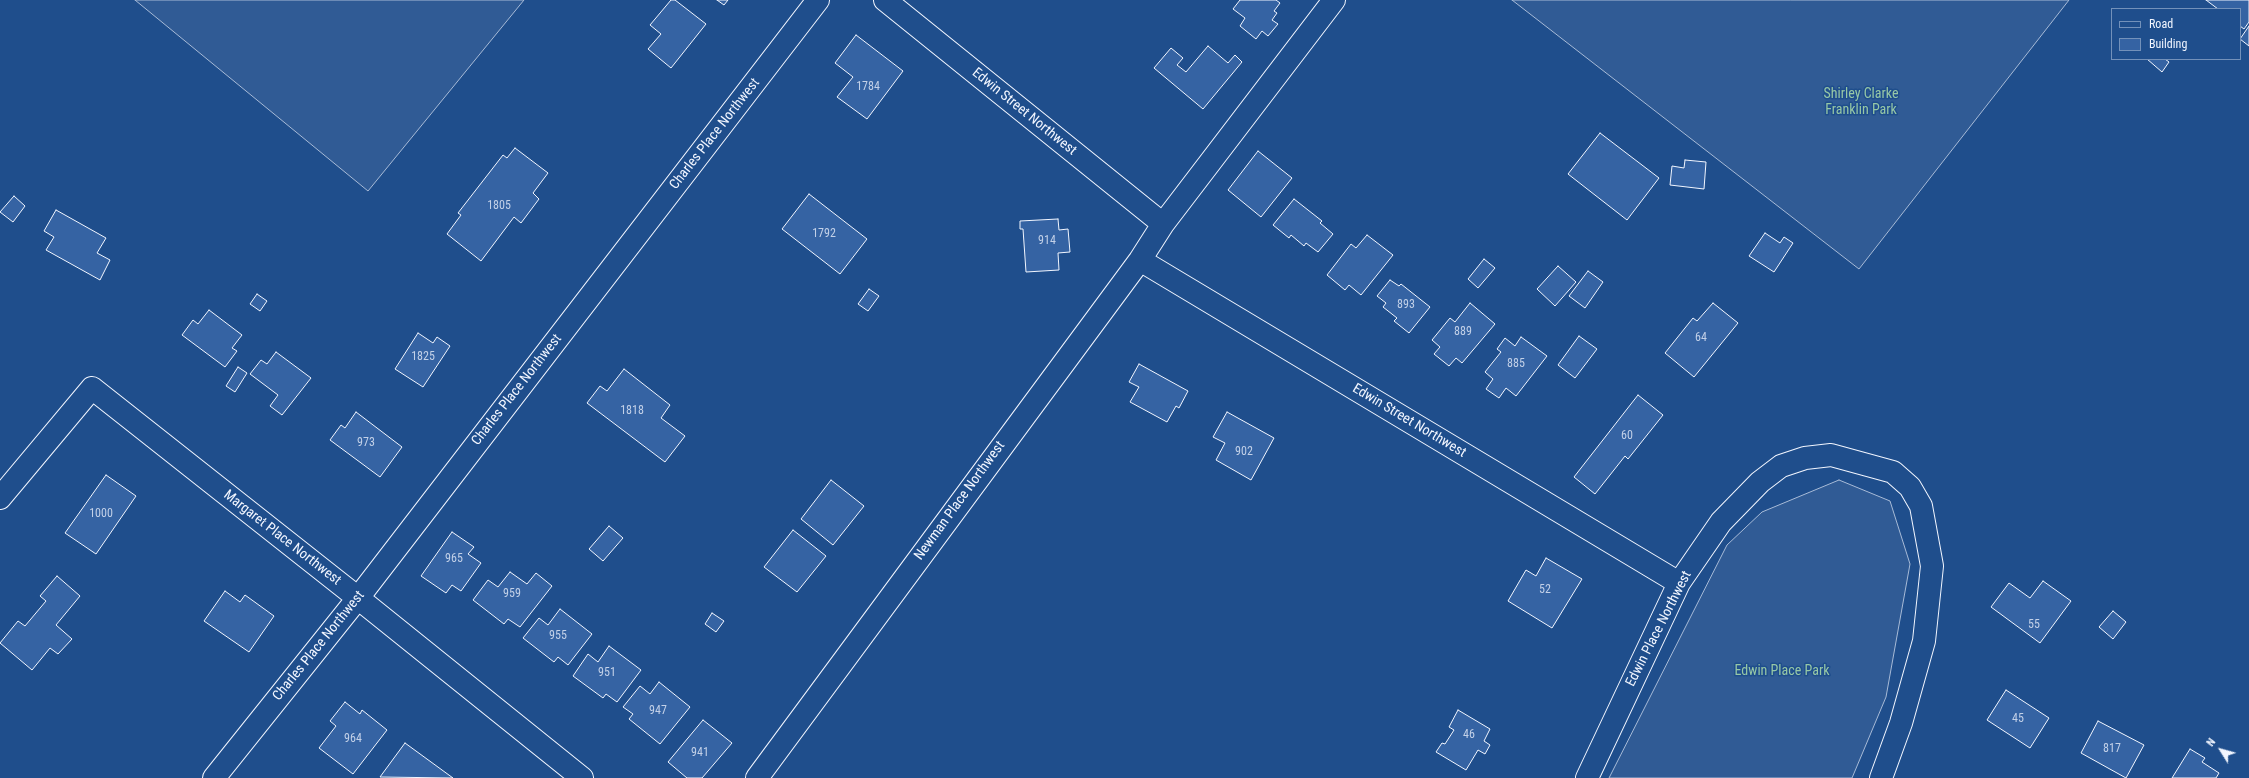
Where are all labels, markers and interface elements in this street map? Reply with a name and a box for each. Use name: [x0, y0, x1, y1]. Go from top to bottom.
legend: [2111, 8, 2241, 60]
text: Road: [2149, 17, 2173, 31]
text: Building: [2149, 37, 2187, 51]
street label: Edwin Street Northwest: [968, 65, 1080, 159]
street label: Charles Place Northwest: [666, 75, 764, 193]
house number: 1784: [856, 80, 880, 94]
park label: Shirley Clarke Franklin Park: [1823, 86, 1899, 118]
house number: 1805: [487, 199, 511, 213]
house number: 1792: [812, 227, 836, 241]
house number: 914: [1038, 234, 1056, 248]
house number: 893: [1397, 298, 1415, 312]
house number: 889: [1454, 325, 1472, 339]
street label: Charles Place Northwest: [468, 331, 566, 449]
house number: 64: [1695, 331, 1707, 345]
house number: 1825: [411, 350, 435, 364]
house number: 885: [1507, 357, 1525, 371]
street label: Edwin Street Northwest: [1349, 380, 1469, 462]
house number: 1818: [620, 404, 644, 418]
house number: 60: [1621, 429, 1633, 443]
house number: 973: [357, 436, 375, 450]
street label: Newman Place Northwest: [911, 438, 1009, 564]
house number: 902: [1235, 445, 1253, 459]
street label: Margaret Place Northwest: [220, 487, 344, 589]
house number: 1000: [89, 507, 113, 521]
house number: 965: [445, 552, 463, 566]
street label: Edwin Place Northwest: [1623, 568, 1695, 690]
house number: 52: [1539, 583, 1551, 597]
house number: 959: [503, 587, 521, 601]
street label: Charles Place Northwest: [270, 588, 368, 704]
house number: 55: [2028, 618, 2040, 632]
house number: 955: [549, 629, 567, 643]
park label: Edwin Place Park: [1735, 663, 1829, 679]
house number: 951: [598, 666, 616, 680]
house number: 947: [649, 704, 667, 718]
house number: 45: [2012, 712, 2024, 726]
house number: 46: [1463, 728, 1475, 742]
north arrow: [2201, 730, 2241, 770]
house number: 964: [344, 732, 362, 746]
text: N: [2204, 736, 2218, 749]
house number: 817: [2103, 742, 2121, 756]
house number: 941: [691, 746, 709, 760]

